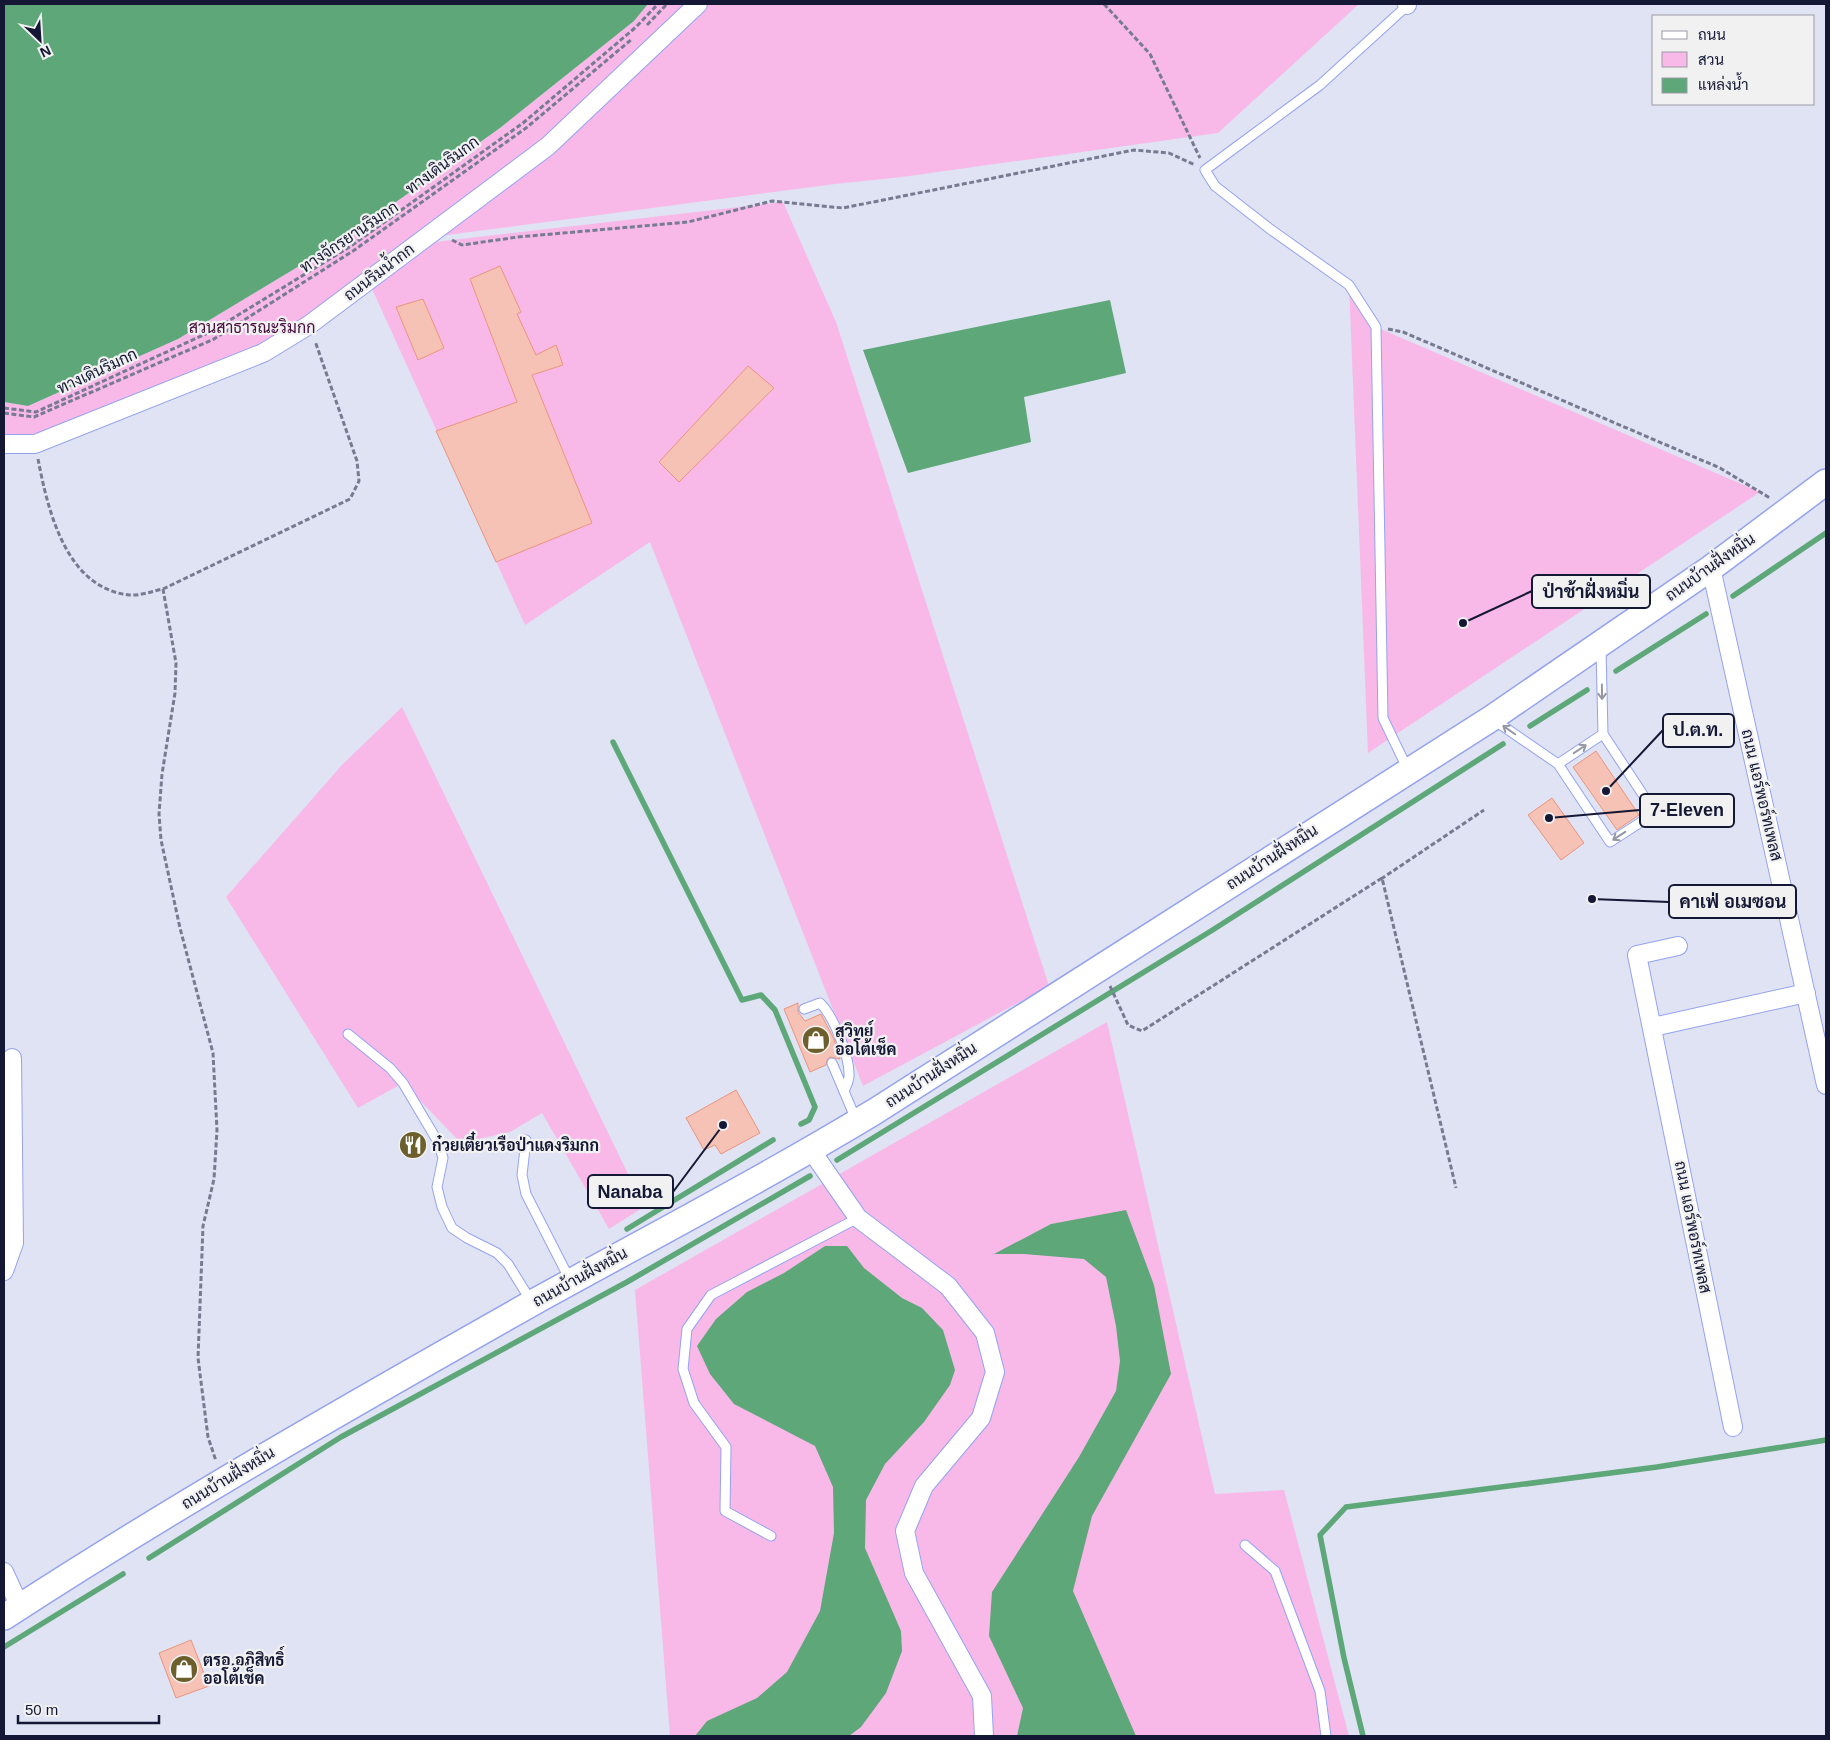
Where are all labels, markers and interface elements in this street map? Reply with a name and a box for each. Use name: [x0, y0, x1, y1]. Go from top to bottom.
north arrow: [15, 15, 65, 65]
legend: [1652, 15, 1815, 105]
text: ถนน: [1698, 26, 1726, 43]
text: N: [38, 42, 53, 61]
text: สวน: [1698, 51, 1724, 68]
text: แหล่งน้ำ: [1698, 72, 1749, 93]
street label: ทางเดินริมกก: [402, 132, 482, 197]
street label: ทางจักรยานริมกก: [296, 196, 401, 276]
street label: ถนนริมน้ำกก: [337, 235, 418, 304]
park label: สวนสาธารณะริมกก: [189, 318, 315, 336]
street label: ทางเดินริมกก: [54, 344, 140, 397]
street label: ถนนบ้านฝั่งหมิ่น: [1659, 525, 1758, 604]
callout: ป่าช้าฝั่งหมิ่น: [1532, 575, 1650, 608]
text: ป่าช้าฝั่งหมิ่น: [1542, 577, 1640, 602]
one-way arrow: [1597, 684, 1607, 700]
callout: ป.ต.ท.: [1663, 714, 1734, 747]
text: ป.ต.ท.: [1673, 720, 1723, 740]
one-way arrow: [1503, 725, 1517, 735]
street label: ถนน แอร์พอร์ทเพลส: [1739, 727, 1789, 863]
one-way arrow: [1573, 744, 1587, 754]
callout: 7-Eleven: [1640, 794, 1734, 827]
text: 7-Eleven: [1650, 800, 1724, 820]
street label: ถนนบ้านฝั่งหมิ่น: [1220, 817, 1321, 893]
one-way arrow: [1612, 832, 1626, 842]
callout: คาเฟ่ อเมซอน: [1669, 885, 1796, 918]
text: คาเฟ่ อเมซอน: [1679, 892, 1787, 912]
place label: สุวิทย์ ออโต้เช็ค: [835, 1020, 896, 1058]
shop icon: สุวิทย์ ออโต้เช็ค: [801, 1025, 831, 1055]
street label: ถนนบ้านฝั่งหมิ่น: [879, 1035, 980, 1111]
restaurant icon: ก๋วยเตี๋ยวเรือป่าแดงริมกก: [398, 1130, 428, 1160]
place label: ก๋วยเตี๋ยวเรือป่าแดงริมกก: [432, 1131, 599, 1154]
street label: ถนน แอร์พอร์ทเพลส: [1672, 1158, 1718, 1295]
callout: Nanaba: [588, 1175, 673, 1208]
text: Nanaba: [597, 1182, 663, 1202]
street label: ถนนบ้านฝั่งหมิ่น: [527, 1239, 630, 1310]
street label: ถนนบ้านฝั่งหมิ่น: [176, 1439, 278, 1512]
place label: ตรอ.อภิสิทธิ์ ออโต้เช็ค: [203, 1645, 285, 1687]
shop icon: ตรอ.อภิสิทธิ์ ออโต้เช็ค: [169, 1654, 199, 1684]
scale bar: [18, 1692, 159, 1724]
text: 50 m: [25, 1701, 58, 1718]

